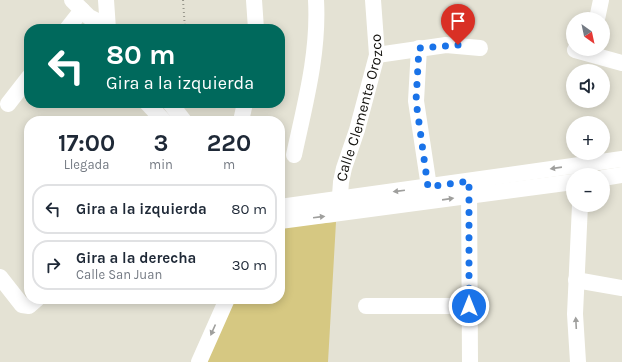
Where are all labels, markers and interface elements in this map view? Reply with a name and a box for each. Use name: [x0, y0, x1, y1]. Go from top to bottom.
pin: [441, 4, 475, 45]
icon: arrive: [447, 10, 469, 32]
north arrow: [566, 12, 610, 56]
map controls: [566, 12, 610, 212]
street label: Calle Clemente Orozco: [332, 33, 386, 183]
text: 80 m: [106, 38, 175, 71]
icon: left: [40, 40, 92, 92]
button: sound: [566, 64, 610, 108]
text: Gira a la izquierda: [106, 72, 254, 94]
button: +: [566, 116, 610, 160]
text: 17:00: [58, 129, 115, 157]
text: 3: [154, 129, 168, 157]
text: 220: [207, 129, 251, 157]
text: Llegada: [64, 157, 109, 172]
text: min: [149, 157, 173, 172]
text: m: [223, 157, 235, 172]
one-way arrow: [550, 165, 562, 171]
button: −: [566, 168, 610, 212]
one-way arrow: [393, 188, 405, 194]
one-way arrow: [441, 196, 454, 202]
icon: left: [42, 198, 64, 220]
text: Gira a la izquierda: [76, 200, 207, 218]
text: 80 m: [231, 200, 267, 218]
one-way arrow: [313, 214, 325, 220]
text: Gira a la derecha: [76, 249, 196, 267]
icon: right: [42, 254, 64, 276]
text: 30 m: [232, 256, 267, 274]
text: Calle San Juan: [76, 267, 162, 282]
position arrow: [448, 285, 490, 327]
one-way arrow: [572, 317, 579, 329]
one-way arrow: [209, 325, 215, 337]

